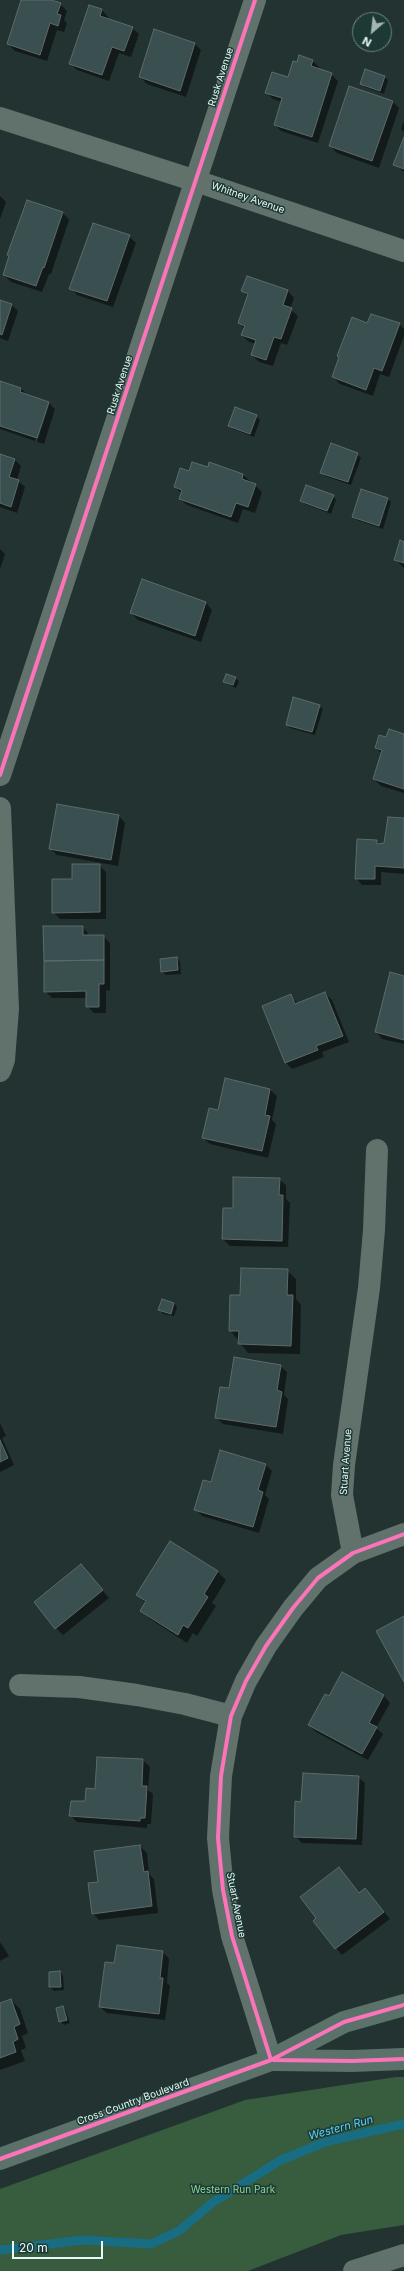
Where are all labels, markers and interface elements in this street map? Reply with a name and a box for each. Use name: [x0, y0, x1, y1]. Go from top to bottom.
north arrow: [352, 12, 392, 52]
text: N: [360, 34, 374, 50]
street label: Rusk Avenue: [206, 46, 236, 108]
street label: Whitney Avenue: [210, 180, 286, 216]
street label: Rusk Avenue: [105, 354, 135, 416]
street label: Stuart Avenue: [338, 1428, 354, 1496]
street label: Stuart Avenue: [224, 1871, 248, 1939]
street label: Cross Country Boulevard: [75, 2076, 191, 2128]
water label: Western Run: [307, 2113, 375, 2143]
park label: Western Run Park: [191, 2184, 275, 2196]
scale bar: [14, 2233, 105, 2259]
text: 20 m: [19, 2240, 48, 2255]

